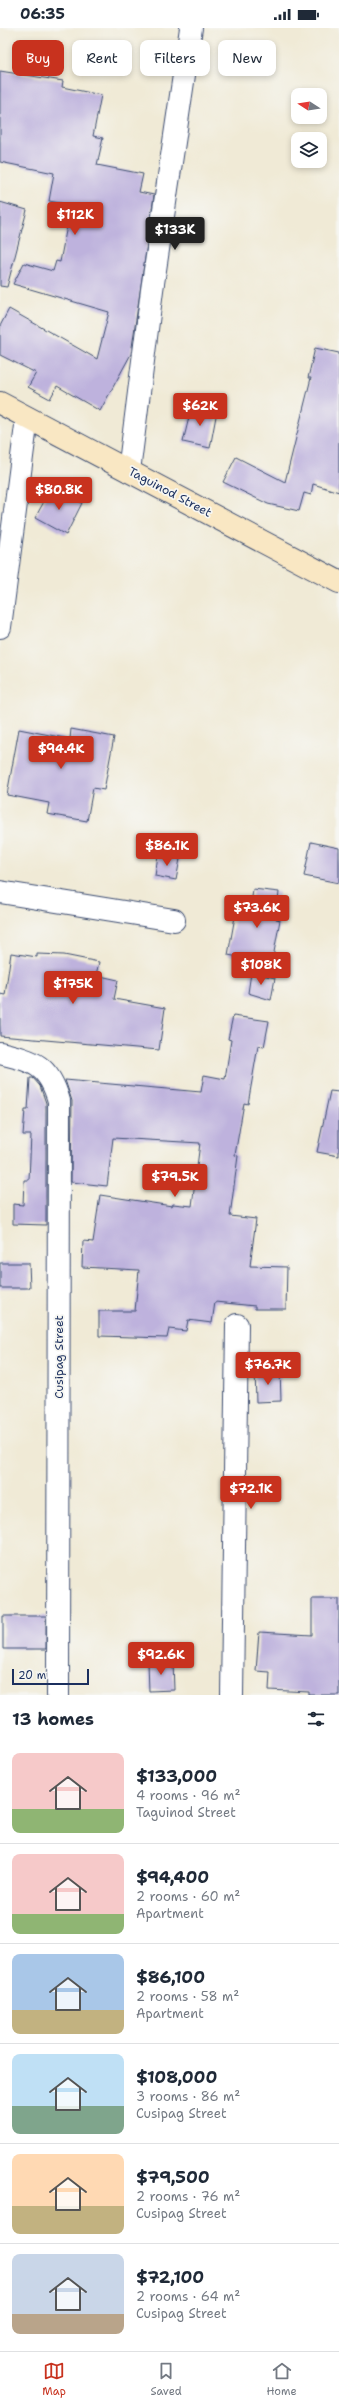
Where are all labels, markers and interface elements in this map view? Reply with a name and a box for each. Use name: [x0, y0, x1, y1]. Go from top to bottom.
text: 06:35: [20, 4, 65, 24]
chip: Buy: [12, 40, 64, 76]
chip: Rent: [72, 40, 132, 76]
chip: Filters: [140, 40, 210, 76]
chip: New: [218, 40, 276, 76]
north arrow: [291, 88, 327, 124]
map controls: [291, 88, 327, 168]
button: layers: [291, 132, 327, 168]
pin: $112K: [47, 202, 103, 236]
text: $112K: [56, 206, 94, 223]
pin: $133K: [147, 217, 203, 251]
text: $133K: [155, 221, 195, 238]
pin: $62K: [176, 393, 224, 427]
text: $62K: [182, 397, 218, 414]
street label: Taguinod Street: [126, 463, 214, 521]
pin: $80.8K: [26, 477, 92, 511]
text: $80.8K: [35, 481, 83, 498]
pin: $94.4K: [28, 736, 94, 770]
text: $94.4K: [38, 740, 84, 757]
pin: $86.1K: [134, 833, 200, 867]
text: $86.1K: [145, 837, 189, 854]
pin: $73.6K: [224, 895, 290, 929]
text: $73.6K: [233, 899, 281, 916]
pin: $108K: [233, 952, 289, 986]
text: $108K: [240, 956, 282, 973]
pin: $175K: [45, 971, 101, 1005]
text: $175K: [53, 975, 93, 992]
pin: $79.5K: [142, 1164, 208, 1198]
text: $79.5K: [151, 1168, 199, 1185]
street label: Cusipag Street: [51, 1315, 67, 1399]
pin: $76.7K: [235, 1352, 301, 1386]
text: $76.7K: [245, 1356, 291, 1373]
pin: $72.1K: [218, 1476, 284, 1510]
text: $72.1K: [229, 1480, 273, 1497]
pin: $92.6K: [128, 1642, 194, 1676]
text: $92.6K: [137, 1646, 185, 1663]
scale bar: [12, 1667, 89, 1686]
text: 20 m: [18, 1668, 46, 1683]
text: 13 homes: [12, 1708, 94, 1730]
icon: filters: [305, 1708, 327, 1730]
text: $133,000: [136, 1765, 217, 1787]
icon: home: [44, 1769, 92, 1817]
text: 4 rooms · 96 m²: [136, 1787, 240, 1804]
text: Taguinod Street: [136, 1804, 236, 1821]
text: $94,400: [136, 1866, 209, 1888]
icon: home: [44, 1870, 92, 1918]
text: 2 rooms · 60 m²: [136, 1888, 240, 1905]
text: Apartment: [136, 1905, 204, 1922]
text: $86,100: [136, 1966, 205, 1988]
icon: home: [44, 1970, 92, 2018]
text: 2 rooms · 58 m²: [136, 1988, 239, 2005]
text: Apartment: [136, 2005, 204, 2022]
text: $108,000: [136, 2066, 217, 2088]
icon: home: [44, 2070, 92, 2118]
text: 3 rooms · 86 m²: [136, 2088, 240, 2105]
text: Cusipag Street: [136, 2105, 227, 2122]
text: $79,500: [136, 2166, 210, 2188]
icon: home: [44, 2170, 92, 2218]
text: 2 rooms · 76 m²: [136, 2188, 240, 2205]
text: Cusipag Street: [136, 2205, 227, 2222]
text: $72,100: [136, 2266, 204, 2288]
icon: home: [44, 2270, 92, 2318]
text: 2 rooms · 64 m²: [136, 2288, 240, 2305]
text: Cusipag Street: [136, 2305, 227, 2322]
tab: Map: [42, 2360, 66, 2399]
tab: Saved: [151, 2360, 182, 2399]
tab: Home: [266, 2360, 297, 2399]

